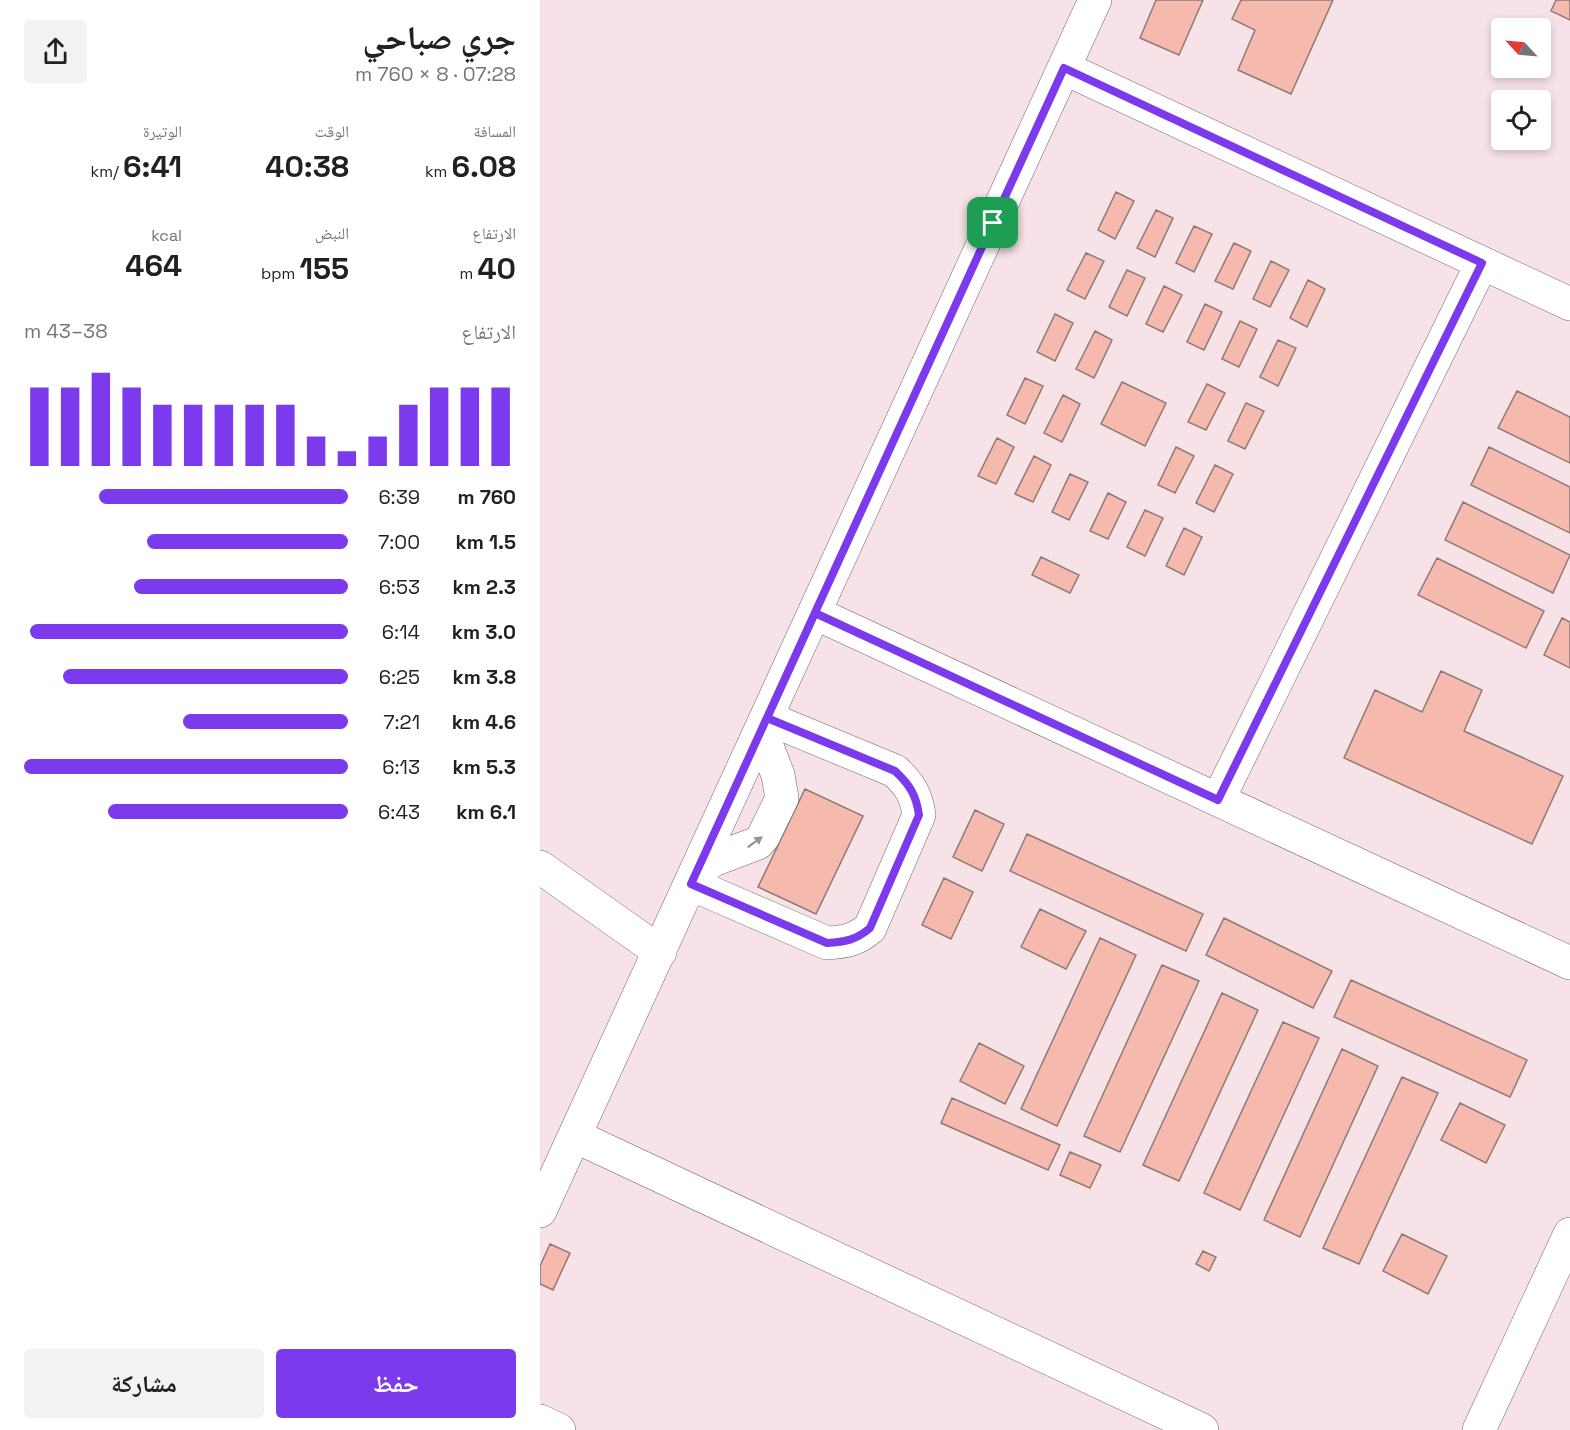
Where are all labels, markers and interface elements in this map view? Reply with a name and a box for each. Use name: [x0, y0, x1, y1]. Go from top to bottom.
text: جري صباحي: [363, 17, 516, 59]
north arrow: [1491, 18, 1551, 78]
map controls: [1491, 18, 1551, 150]
button: share: [24, 20, 87, 83]
text: 07:28 · 8 × 760 m: [355, 61, 516, 87]
button: locate: [1491, 90, 1551, 150]
text: الوتيرة: [143, 121, 182, 142]
text: الوقت: [315, 121, 349, 142]
text: المسافة: [474, 121, 516, 142]
text: 6:41: [123, 147, 182, 186]
text: 40:38: [265, 147, 349, 186]
text: 6.08: [452, 147, 516, 186]
text: /km: [91, 161, 123, 182]
text: km: [425, 161, 452, 182]
pin: [967, 197, 1018, 248]
icon: arrive: [976, 206, 1009, 239]
text: النبض: [315, 223, 349, 244]
text: الارتفاع: [472, 223, 516, 244]
text: kcal: [151, 225, 182, 246]
text: 464: [125, 246, 182, 285]
text: 155: [299, 249, 349, 288]
text: 40: [477, 249, 516, 288]
text: bpm: [261, 263, 299, 284]
text: m: [460, 263, 477, 284]
text: 38–43 m: [24, 318, 108, 344]
text: الارتفاع: [461, 319, 516, 345]
text: 6:39: [378, 484, 420, 510]
text: 760 m: [457, 484, 516, 510]
text: 7:00: [378, 529, 420, 555]
text: 1.5 km: [456, 529, 516, 555]
text: 6:53: [379, 574, 420, 600]
text: 2.3 km: [453, 574, 516, 600]
text: 6:14: [382, 619, 420, 645]
text: 3.0 km: [452, 619, 516, 645]
text: 6:25: [379, 664, 420, 690]
text: 3.8 km: [452, 664, 516, 690]
text: 7:21: [383, 709, 420, 735]
text: 4.6 km: [452, 709, 516, 735]
text: 6:13: [382, 754, 420, 780]
text: 5.3 km: [452, 754, 516, 780]
text: 6:43: [378, 799, 420, 825]
text: 6.1 km: [456, 799, 516, 825]
one-way arrow: [747, 836, 763, 848]
button: مشاركة: [24, 1349, 264, 1418]
button: حفظ: [276, 1349, 516, 1418]

